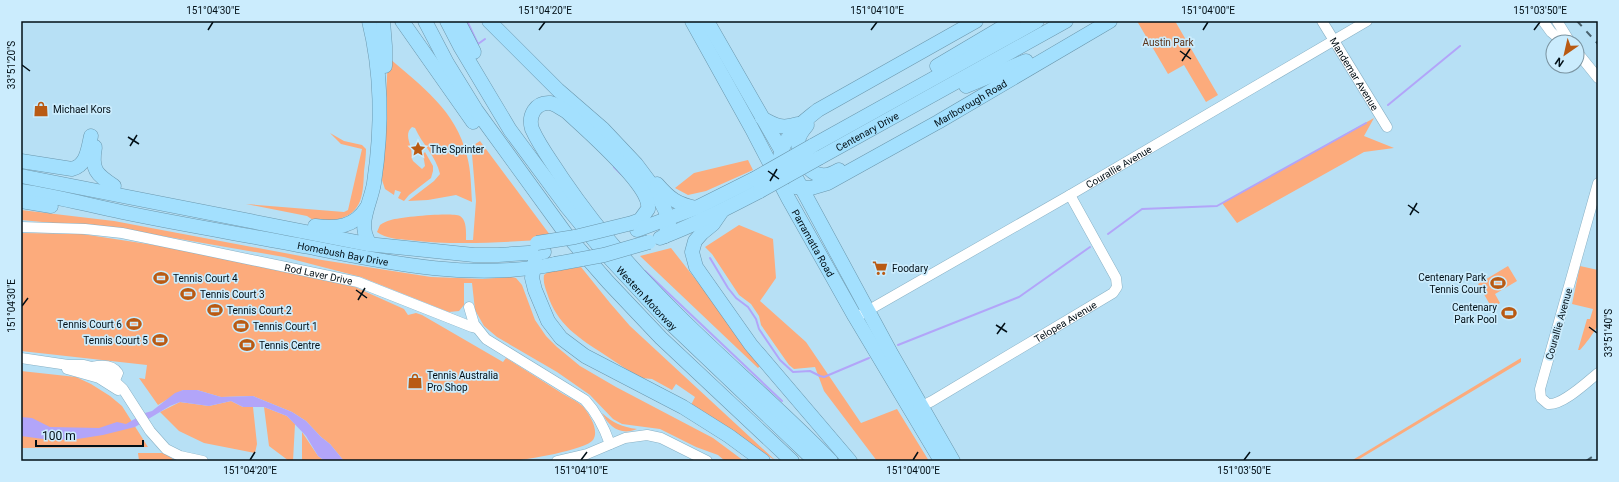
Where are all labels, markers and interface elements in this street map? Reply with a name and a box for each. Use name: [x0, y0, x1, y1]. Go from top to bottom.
text: 151°04'30"E: [186, 5, 240, 16]
text: 151°04'20"E: [518, 5, 572, 16]
text: 151°04'10"E: [850, 5, 904, 16]
text: 151°04'00"E: [1181, 5, 1235, 16]
text: 151°03'50"E: [1513, 5, 1567, 16]
north arrow: [1545, 34, 1585, 74]
street label: Mandemar Avenue: [1328, 35, 1381, 112]
park label: Austin Park: [1142, 37, 1194, 48]
text: 33°51'20"S: [6, 41, 17, 89]
text: N: [1553, 54, 1567, 69]
street label: Marlborough Road: [932, 77, 1009, 129]
shop icon: Michael Kors: [32, 100, 50, 118]
place label: Michael Kors: [53, 104, 111, 115]
street label: Centenary Drive: [834, 110, 900, 153]
place icon: The Sprinter: [409, 140, 427, 158]
street label: Courallie Avenue: [1084, 143, 1153, 190]
place label: The Sprinter: [430, 144, 485, 155]
street label: Parramatta Road: [790, 207, 837, 279]
street label: Homebush Bay Drive: [296, 239, 389, 267]
supermarket icon: Foodary: [871, 259, 889, 277]
street label: Rod Laver Drive: [284, 261, 354, 286]
place label: Foodary: [892, 263, 928, 274]
street label: Western Motorway: [614, 264, 680, 333]
sports icon: Tennis Court 4: [152, 269, 170, 287]
place label: Centenary Park Tennis Court: [1418, 272, 1487, 295]
place label: Tennis Court 4: [173, 273, 238, 284]
sports icon: Centenary Park Tennis Court: [1489, 274, 1507, 292]
text: 151°04'30"E: [6, 279, 17, 333]
sports icon: Tennis Court 3: [179, 285, 197, 303]
street label: Courallie Avenue: [1543, 287, 1575, 361]
place label: Tennis Court 3: [200, 289, 265, 300]
street label: Telopea Avenue: [1032, 299, 1098, 344]
sports icon: Tennis Court 2: [206, 301, 224, 319]
place label: Centenary Park Pool: [1452, 302, 1497, 325]
sports icon: Centenary Park Pool: [1500, 304, 1518, 322]
place label: Tennis Court 2: [227, 305, 292, 316]
text: 33°51'40"S: [1603, 309, 1614, 357]
sports icon: Tennis Court 6: [125, 315, 143, 333]
sports icon: Tennis Court 1: [232, 317, 250, 335]
place label: Tennis Court 6: [57, 319, 122, 330]
place label: Tennis Court 1: [253, 321, 318, 332]
sports icon: Tennis Court 5: [151, 331, 169, 349]
place label: Tennis Court 5: [83, 335, 148, 346]
sports icon: Tennis Centre: [238, 336, 256, 354]
place label: Tennis Centre: [259, 340, 320, 351]
place label: Tennis Australia Pro Shop: [427, 370, 498, 393]
shop icon: Tennis Australia Pro Shop: [406, 372, 424, 390]
scale bar: [36, 422, 143, 448]
text: 100 m: [42, 429, 76, 443]
text: 151°04'20"E: [223, 465, 277, 476]
text: 151°04'10"E: [554, 465, 608, 476]
text: 151°04'00"E: [886, 465, 940, 476]
text: 151°03'50"E: [1217, 465, 1271, 476]

